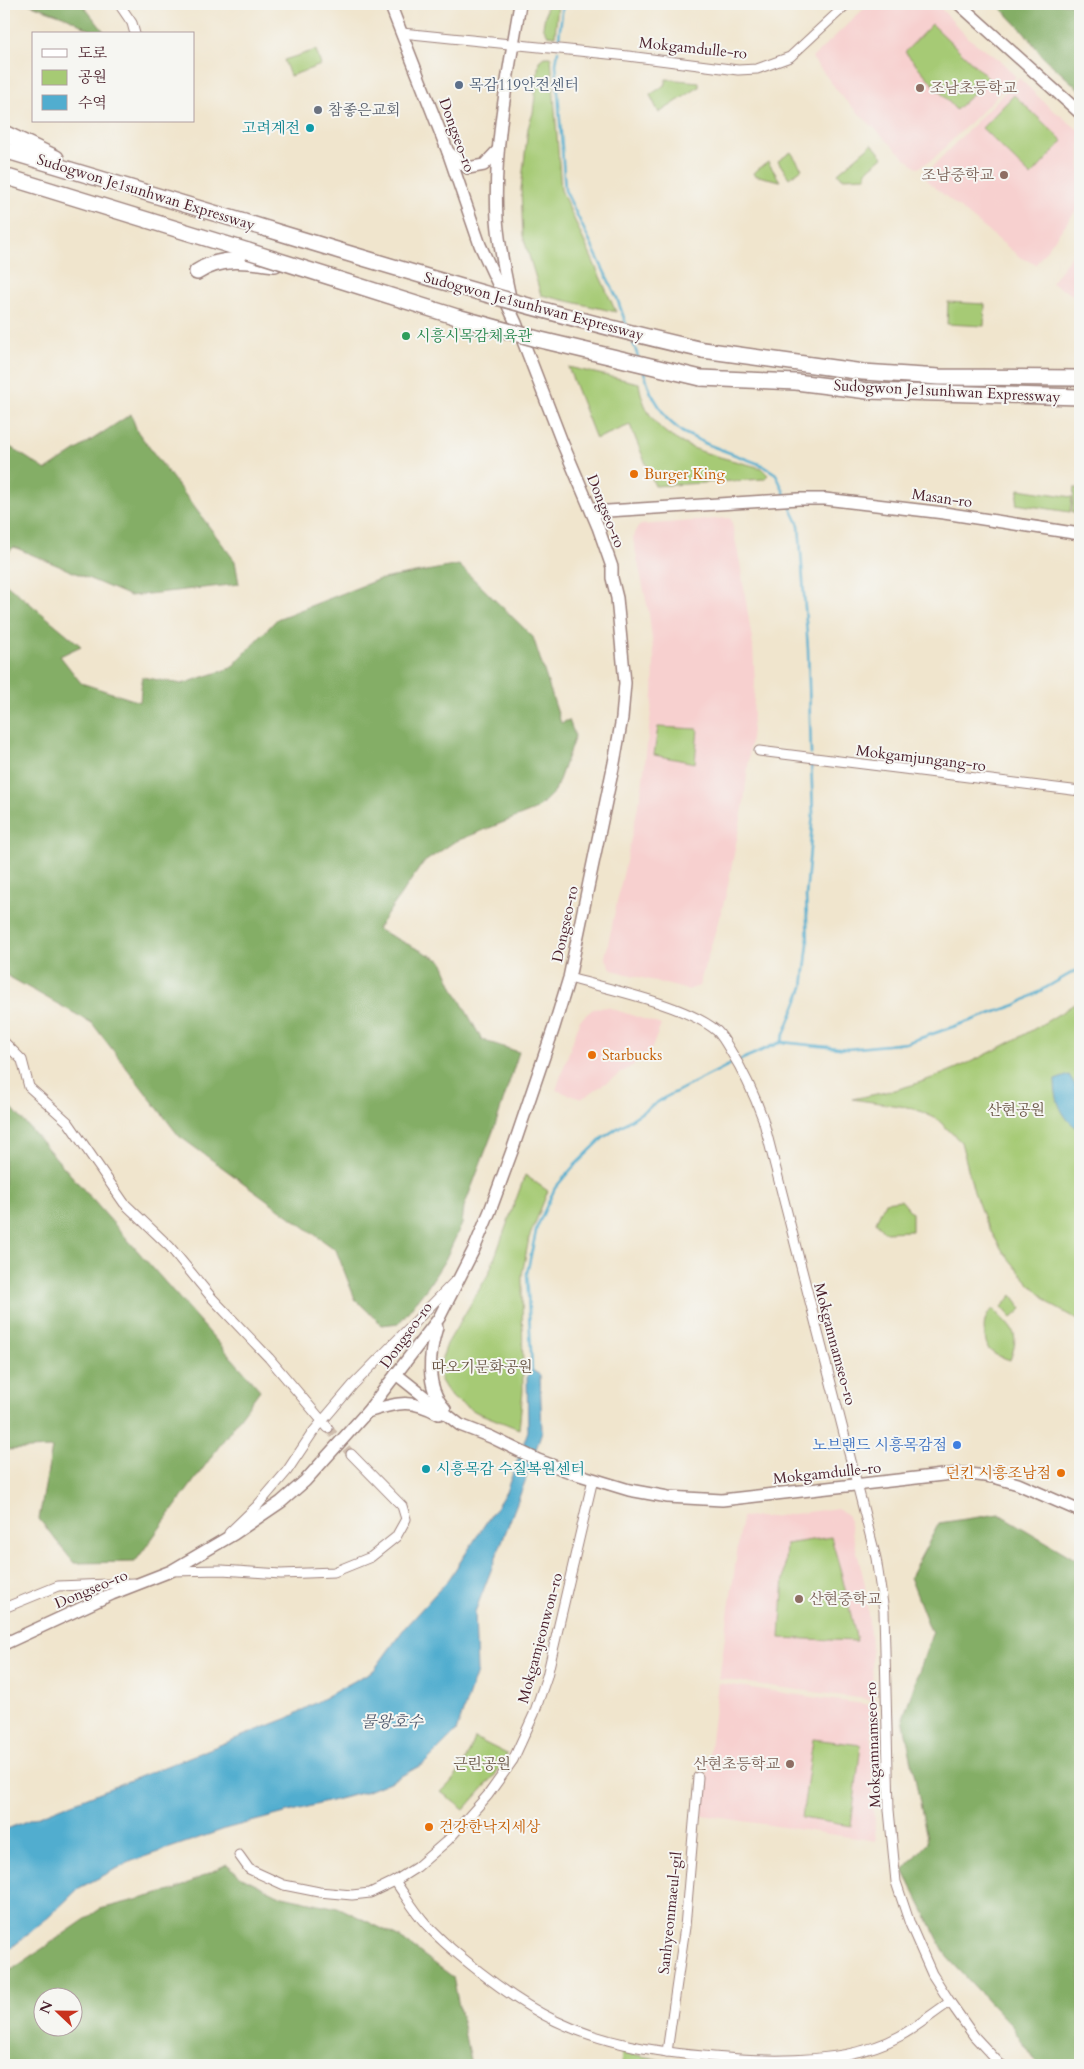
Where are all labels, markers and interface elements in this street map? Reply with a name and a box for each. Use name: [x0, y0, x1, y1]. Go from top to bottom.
legend: [32, 32, 195, 122]
street label: Mokgamdulle-ro: [638, 32, 748, 64]
text: 도로: [78, 43, 107, 63]
text: 공원: [78, 67, 107, 87]
place label: 목감119안전센터: [469, 75, 579, 95]
place label: 조남초등학교: [930, 78, 1017, 98]
marker: 목감119안전센터: [453, 79, 465, 91]
marker: 조남초등학교: [914, 82, 926, 94]
text: 수역: [78, 93, 107, 113]
street label: Dongseo-ro: [434, 95, 480, 175]
place label: 참좋은교회: [328, 100, 400, 120]
marker: 참좋은교회: [312, 104, 324, 116]
place label: 고려계전: [242, 118, 300, 138]
marker: 고려계전: [304, 122, 316, 134]
street label: Sudogwon Je1sunhwan Expressway: [35, 149, 258, 235]
place label: 조남중학교: [922, 165, 995, 185]
marker: 조남중학교: [998, 169, 1010, 181]
street label: Sudogwon Je1sunhwan Expressway: [422, 267, 646, 345]
place label: 시흥시목감체육관: [416, 326, 532, 346]
marker: 시흥시목감체육관: [400, 330, 412, 342]
street label: Sudogwon Je1sunhwan Expressway: [833, 375, 1061, 407]
place label: Burger King: [644, 464, 726, 484]
marker: Burger King: [628, 468, 640, 480]
street label: Dongseo-ro: [582, 471, 630, 551]
street label: Masan-ro: [910, 484, 974, 512]
street label: Mokgamjungang-ro: [855, 740, 987, 776]
street label: Dongseo-ro: [547, 884, 583, 964]
place label: Starbucks: [602, 1045, 662, 1065]
marker: Starbucks: [586, 1049, 598, 1061]
park label: 산현공원: [987, 1100, 1045, 1120]
street label: Mokgamnamseo-ro: [809, 1281, 861, 1407]
street label: Dongseo-ro: [375, 1298, 437, 1372]
park label: 따오기문화공원: [431, 1357, 533, 1377]
place label: 노브랜드 시흥목감점: [813, 1435, 947, 1455]
marker: 노브랜드 시흥목감점: [951, 1439, 963, 1451]
street label: Mokgamdulle-ro: [772, 1457, 882, 1489]
place label: 시흥목감 수질복원센터: [436, 1459, 585, 1479]
marker: 시흥목감 수질복원센터: [420, 1463, 432, 1475]
place label: 던킨 시흥조남점: [946, 1463, 1051, 1483]
marker: 던킨 시흥조남점: [1055, 1467, 1067, 1479]
street label: Dongseo-ro: [51, 1565, 131, 1613]
street label: Mokgamjeonwon-ro: [513, 1570, 567, 1706]
place label: 산현중학교: [809, 1589, 882, 1609]
marker: 산현중학교: [793, 1593, 805, 1605]
street label: Mokgamnamseo-ro: [861, 1682, 885, 1808]
water label: 물왕호수: [361, 1711, 424, 1733]
park label: 근린공원: [453, 1754, 511, 1774]
place label: 산현초등학교: [693, 1754, 780, 1774]
marker: 산현초등학교: [784, 1758, 796, 1770]
place label: 건강한낙지세상: [439, 1817, 541, 1837]
marker: 건강한낙지세상: [423, 1821, 435, 1833]
street label: Sanhyeonmaeul-gil: [654, 1850, 686, 1975]
north arrow: [32, 1986, 82, 2036]
text: N: [35, 1998, 57, 2017]

